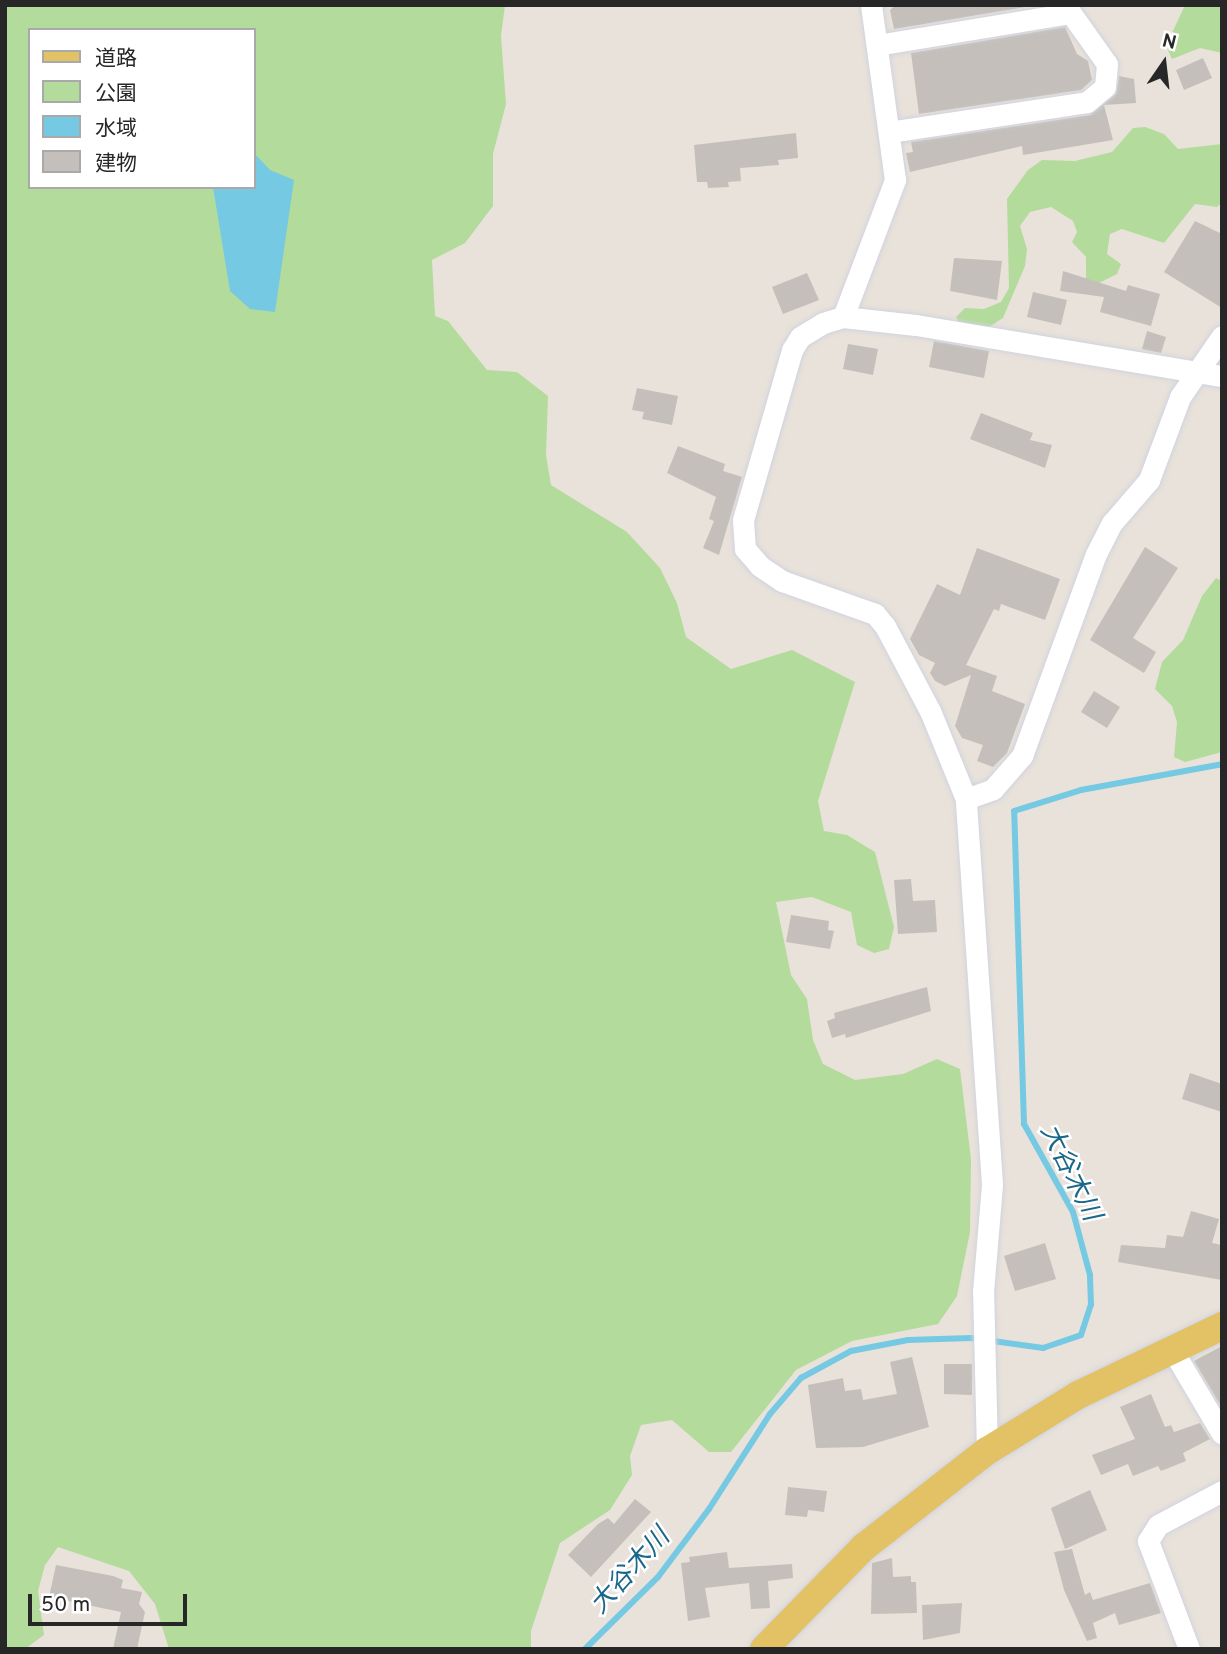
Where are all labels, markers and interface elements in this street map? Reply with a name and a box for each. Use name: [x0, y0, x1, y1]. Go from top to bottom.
legend: [28, 28, 256, 189]
north arrow: [1129, 28, 1199, 98]
text: N: [1160, 29, 1179, 56]
text: 道路: [95, 46, 137, 73]
text: 公園: [95, 81, 137, 108]
text: 水域: [95, 116, 137, 143]
text: 建物: [95, 151, 137, 178]
water label: 大谷木川: [1032, 1119, 1106, 1227]
water label: 大谷木川: [585, 1523, 677, 1621]
scale bar: [32, 1580, 191, 1624]
text: 50 m: [41, 1592, 90, 1619]

